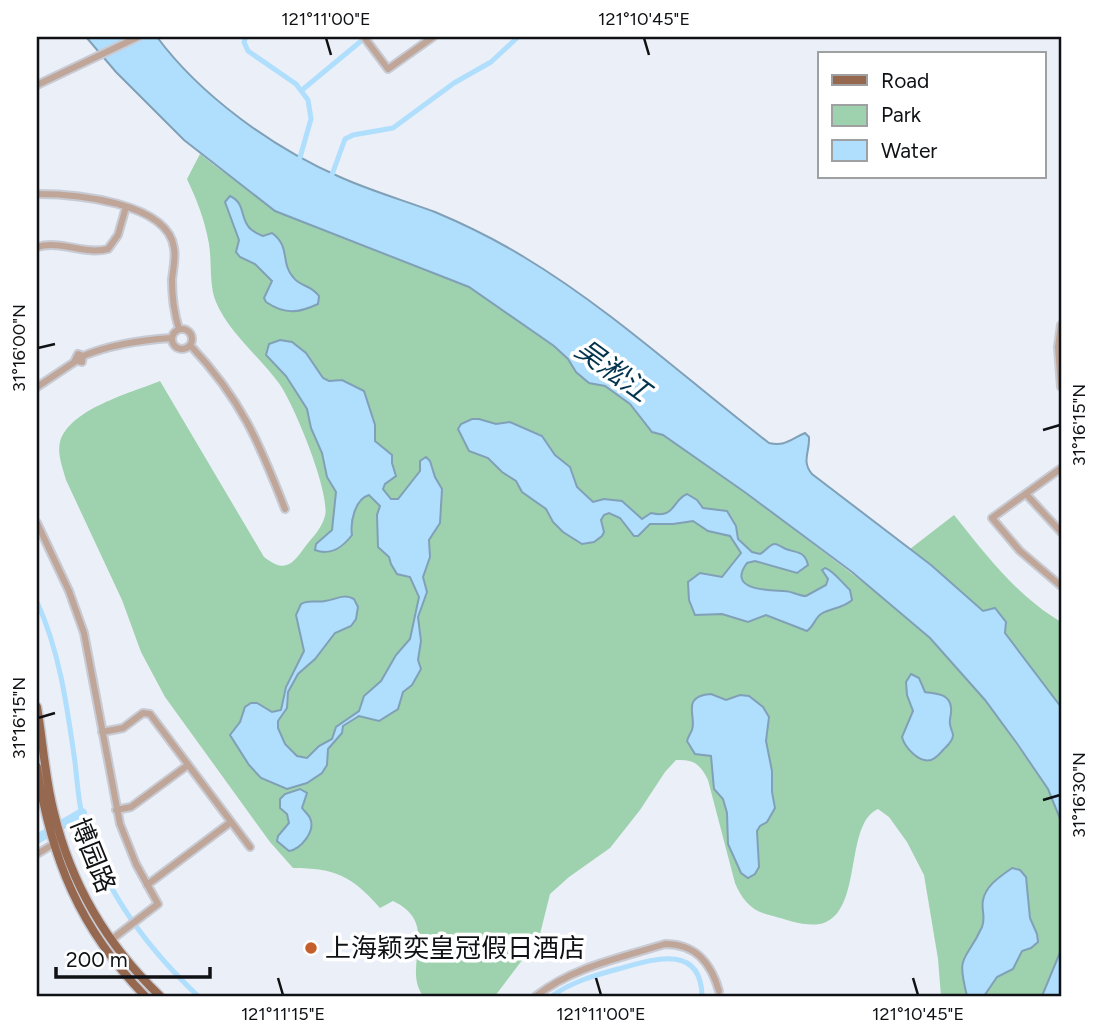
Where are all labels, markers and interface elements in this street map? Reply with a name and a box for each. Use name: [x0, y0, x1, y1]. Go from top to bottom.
text: 121°11'00"E: [281, 8, 371, 30]
text: 121°10'45"E: [598, 8, 690, 30]
legend: [818, 52, 1046, 178]
text: Road: [881, 68, 929, 93]
text: Park: [881, 102, 922, 127]
text: Water: [881, 138, 937, 163]
text: 31°16'00"N: [8, 304, 30, 392]
water label: 吴淞江: [569, 332, 659, 410]
text: 31°16'15"N: [1068, 384, 1090, 466]
text: 31°16'15"N: [8, 677, 30, 759]
text: 31°16'30"N: [1068, 752, 1090, 838]
street label: 博园路: [64, 813, 122, 897]
place label: 上海颖奕皇冠假日酒店: [325, 932, 585, 964]
scale bar: [56, 935, 210, 979]
marker: 上海颖奕皇冠假日酒店: [303, 940, 319, 956]
text: 200 m: [66, 947, 128, 972]
text: 121°11'15"E: [241, 1003, 325, 1025]
text: 121°11'00"E: [556, 1003, 646, 1025]
text: 121°10'45"E: [872, 1003, 964, 1025]

